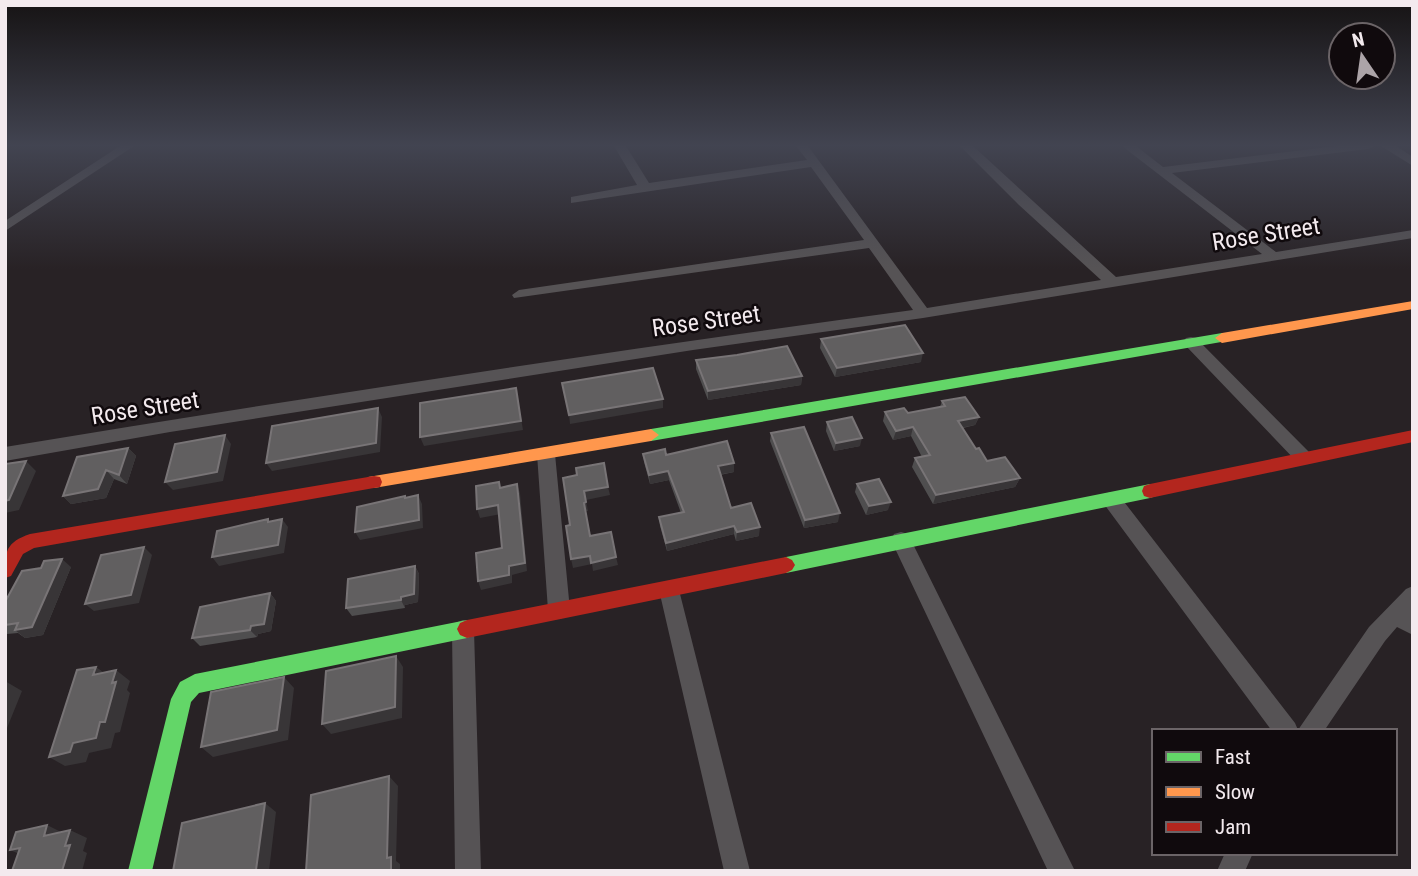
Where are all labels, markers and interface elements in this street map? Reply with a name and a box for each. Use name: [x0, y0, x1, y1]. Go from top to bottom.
north arrow: [1327, 21, 1397, 91]
text: N: [1350, 27, 1367, 52]
street label: Rose Street: [1210, 212, 1322, 256]
street label: Rose Street: [650, 300, 762, 342]
street label: Rose Street: [89, 386, 201, 430]
legend: [1152, 729, 1397, 855]
text: Fast: [1215, 745, 1251, 769]
text: Slow: [1215, 780, 1255, 804]
text: Jam: [1215, 815, 1251, 839]

